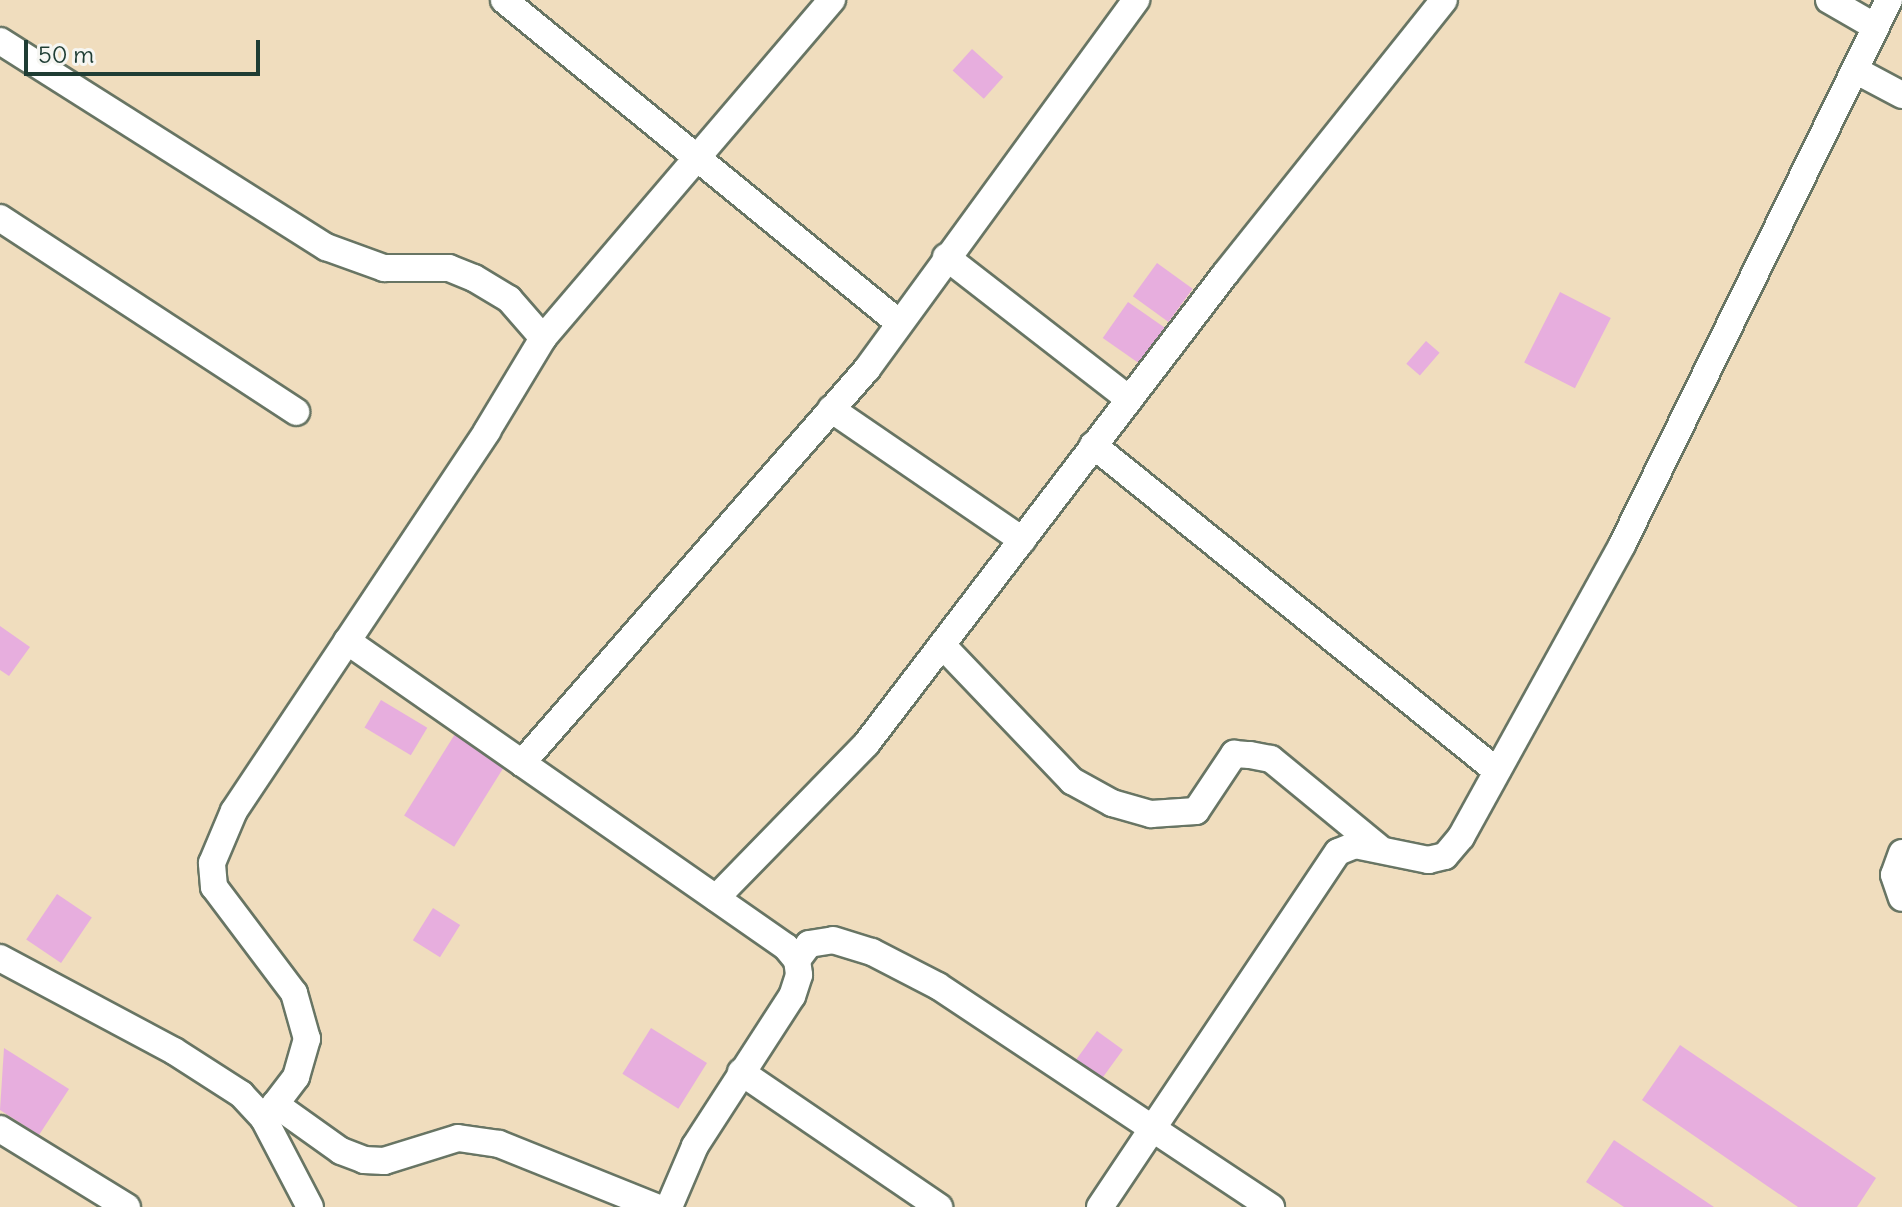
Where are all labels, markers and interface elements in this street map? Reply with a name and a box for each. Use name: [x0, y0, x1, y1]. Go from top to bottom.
scale bar: [28, 24, 264, 74]
text: 50 m: [38, 39, 94, 69]

